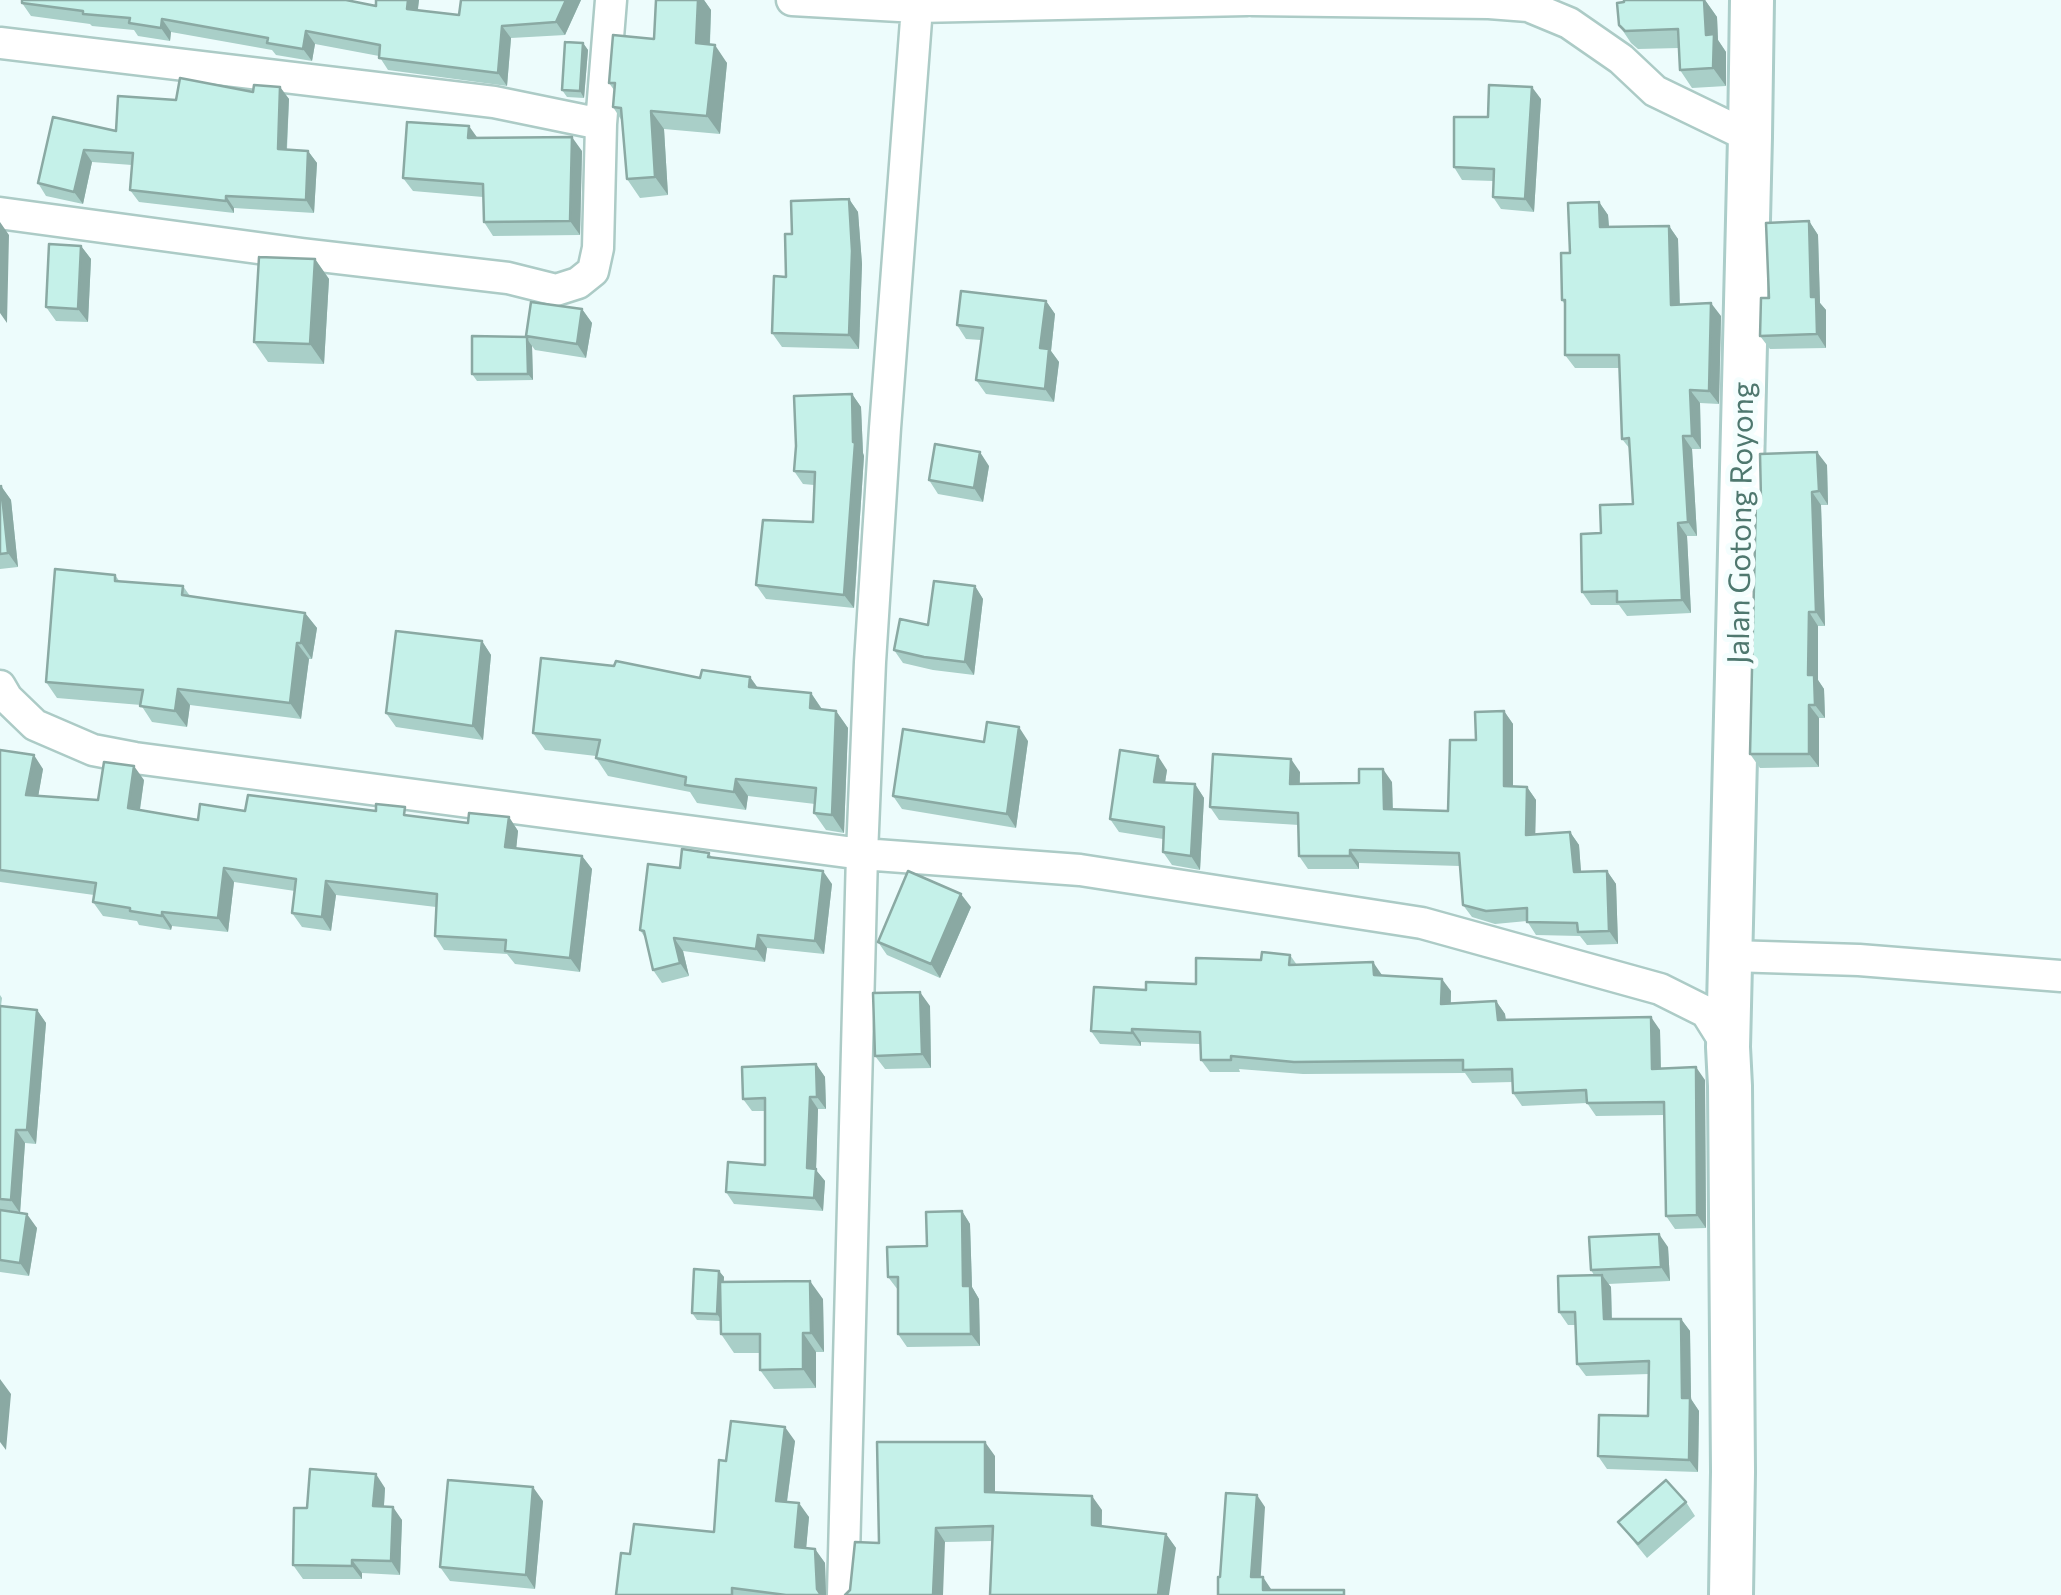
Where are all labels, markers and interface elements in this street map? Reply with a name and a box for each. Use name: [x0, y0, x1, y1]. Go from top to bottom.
street label: Jalan Gotong Royong: [1721, 381, 1761, 665]

